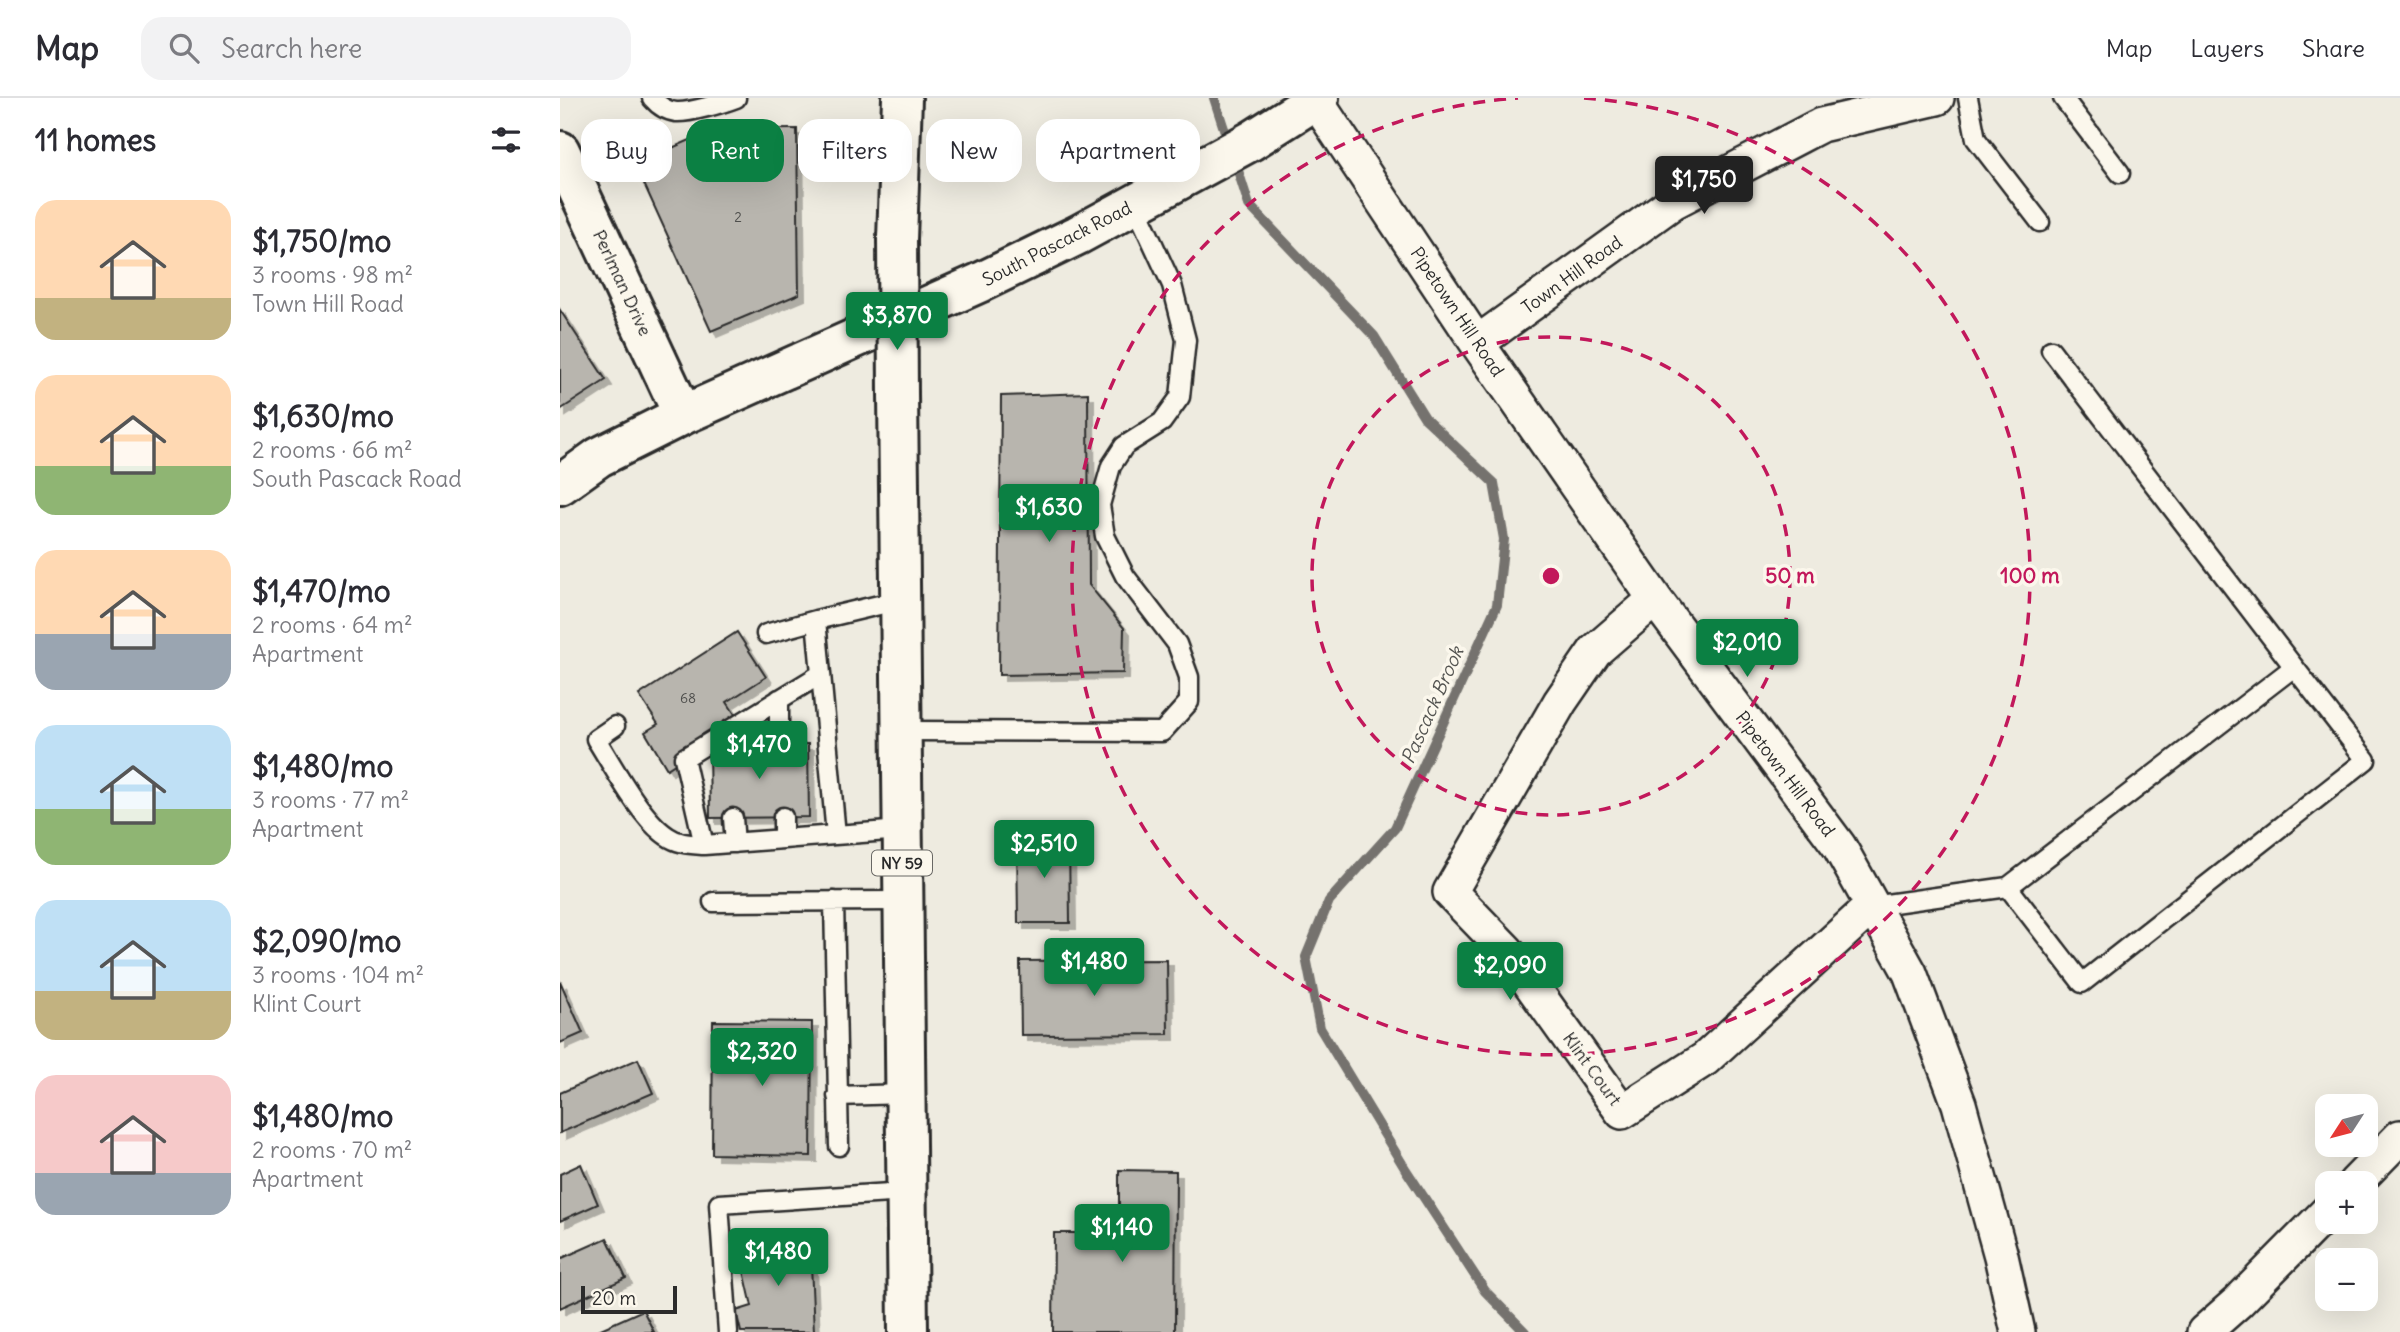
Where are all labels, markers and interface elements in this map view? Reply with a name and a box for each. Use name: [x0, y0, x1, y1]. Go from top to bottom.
search box: [141, 17, 631, 80]
text: Map: [35, 27, 99, 69]
icon: search: [165, 29, 203, 67]
text: Search here: [221, 32, 362, 65]
text: Map: [2106, 33, 2152, 63]
text: Layers: [2190, 33, 2264, 63]
text: Share: [2302, 33, 2365, 63]
chip: Buy: [581, 119, 672, 182]
chip: Rent: [686, 119, 784, 182]
chip: Filters: [798, 119, 912, 182]
chip: New: [926, 119, 1022, 182]
chip: Apartment: [1036, 119, 1200, 182]
text: 11 homes: [35, 121, 156, 159]
icon: filters: [487, 121, 525, 159]
pin: $1,750: [1647, 156, 1761, 216]
text: $1,750: [1671, 164, 1737, 193]
street label: South Pascack Road: [978, 196, 1136, 291]
house number: 2: [734, 208, 742, 226]
text: $1,750/mo: [252, 222, 391, 260]
street label: Perlman Drive: [588, 226, 657, 340]
icon: home: [91, 228, 175, 312]
street label: Town Hill Road: [1517, 230, 1627, 319]
street label: Pipetown Hill Road: [1406, 243, 1509, 381]
text: 3 rooms · 98 m²: [252, 260, 413, 289]
text: Town Hill Road: [252, 289, 404, 318]
pin: $3,870: [840, 292, 954, 352]
text: $3,870: [862, 300, 932, 329]
text: $1,630/mo: [252, 397, 394, 435]
icon: home: [91, 403, 175, 487]
text: 2 rooms · 66 m²: [252, 435, 413, 464]
text: South Pascack Road: [252, 464, 462, 493]
pin: $1,630: [992, 484, 1106, 544]
text: $1,630: [1015, 492, 1083, 521]
text: 50 m: [1765, 562, 1815, 589]
text: 100 m: [2000, 562, 2060, 589]
centre of rings: [1539, 564, 1563, 588]
text: $1,470/mo: [252, 572, 391, 610]
icon: home: [91, 578, 175, 662]
text: 2 rooms · 64 m²: [252, 610, 413, 639]
pin: $2,010: [1690, 620, 1804, 679]
text: $2,010: [1712, 627, 1782, 656]
text: Apartment: [252, 639, 364, 668]
water label: Pascack Brook: [1395, 642, 1469, 767]
house number: 68: [680, 689, 696, 707]
street label: Pipetown Hill Road: [1731, 706, 1840, 841]
pin: $1,470: [702, 722, 816, 781]
text: $1,470: [726, 729, 792, 758]
text: $1,480/mo: [252, 747, 393, 785]
icon: home: [91, 753, 175, 837]
text: 3 rooms · 77 m²: [252, 785, 409, 814]
text: Apartment: [252, 814, 364, 843]
pin: $2,510: [987, 820, 1101, 880]
text: $2,510: [1010, 828, 1078, 857]
road number: NY 59: [872, 850, 932, 876]
text: $2,090/mo: [252, 922, 401, 960]
icon: home: [91, 928, 175, 1012]
pin: $1,480: [1037, 939, 1151, 998]
pin: $2,090: [1453, 942, 1567, 1002]
text: $1,480: [1060, 946, 1128, 975]
text: $2,090: [1473, 950, 1547, 979]
text: 3 rooms · 104 m²: [252, 960, 424, 989]
text: Klint Court: [252, 989, 361, 1018]
street label: Klint Court: [1558, 1027, 1627, 1110]
pin: $2,320: [705, 1028, 819, 1088]
text: $2,320: [727, 1036, 797, 1065]
north arrow: [2315, 1094, 2378, 1157]
map controls: [2315, 1094, 2378, 1311]
text: $1,480/mo: [252, 1097, 393, 1135]
icon: home: [91, 1103, 175, 1187]
text: 2 rooms · 70 m²: [252, 1135, 412, 1164]
text: Apartment: [252, 1164, 364, 1193]
button: +: [2315, 1171, 2378, 1234]
pin: $1,140: [1065, 1204, 1179, 1264]
text: $1,140: [1091, 1212, 1153, 1241]
pin: $1,480: [721, 1228, 835, 1288]
text: $1,480: [744, 1236, 812, 1265]
button: −: [2315, 1248, 2378, 1311]
scale bar: [581, 1283, 677, 1315]
text: 20 m: [592, 1286, 636, 1310]

